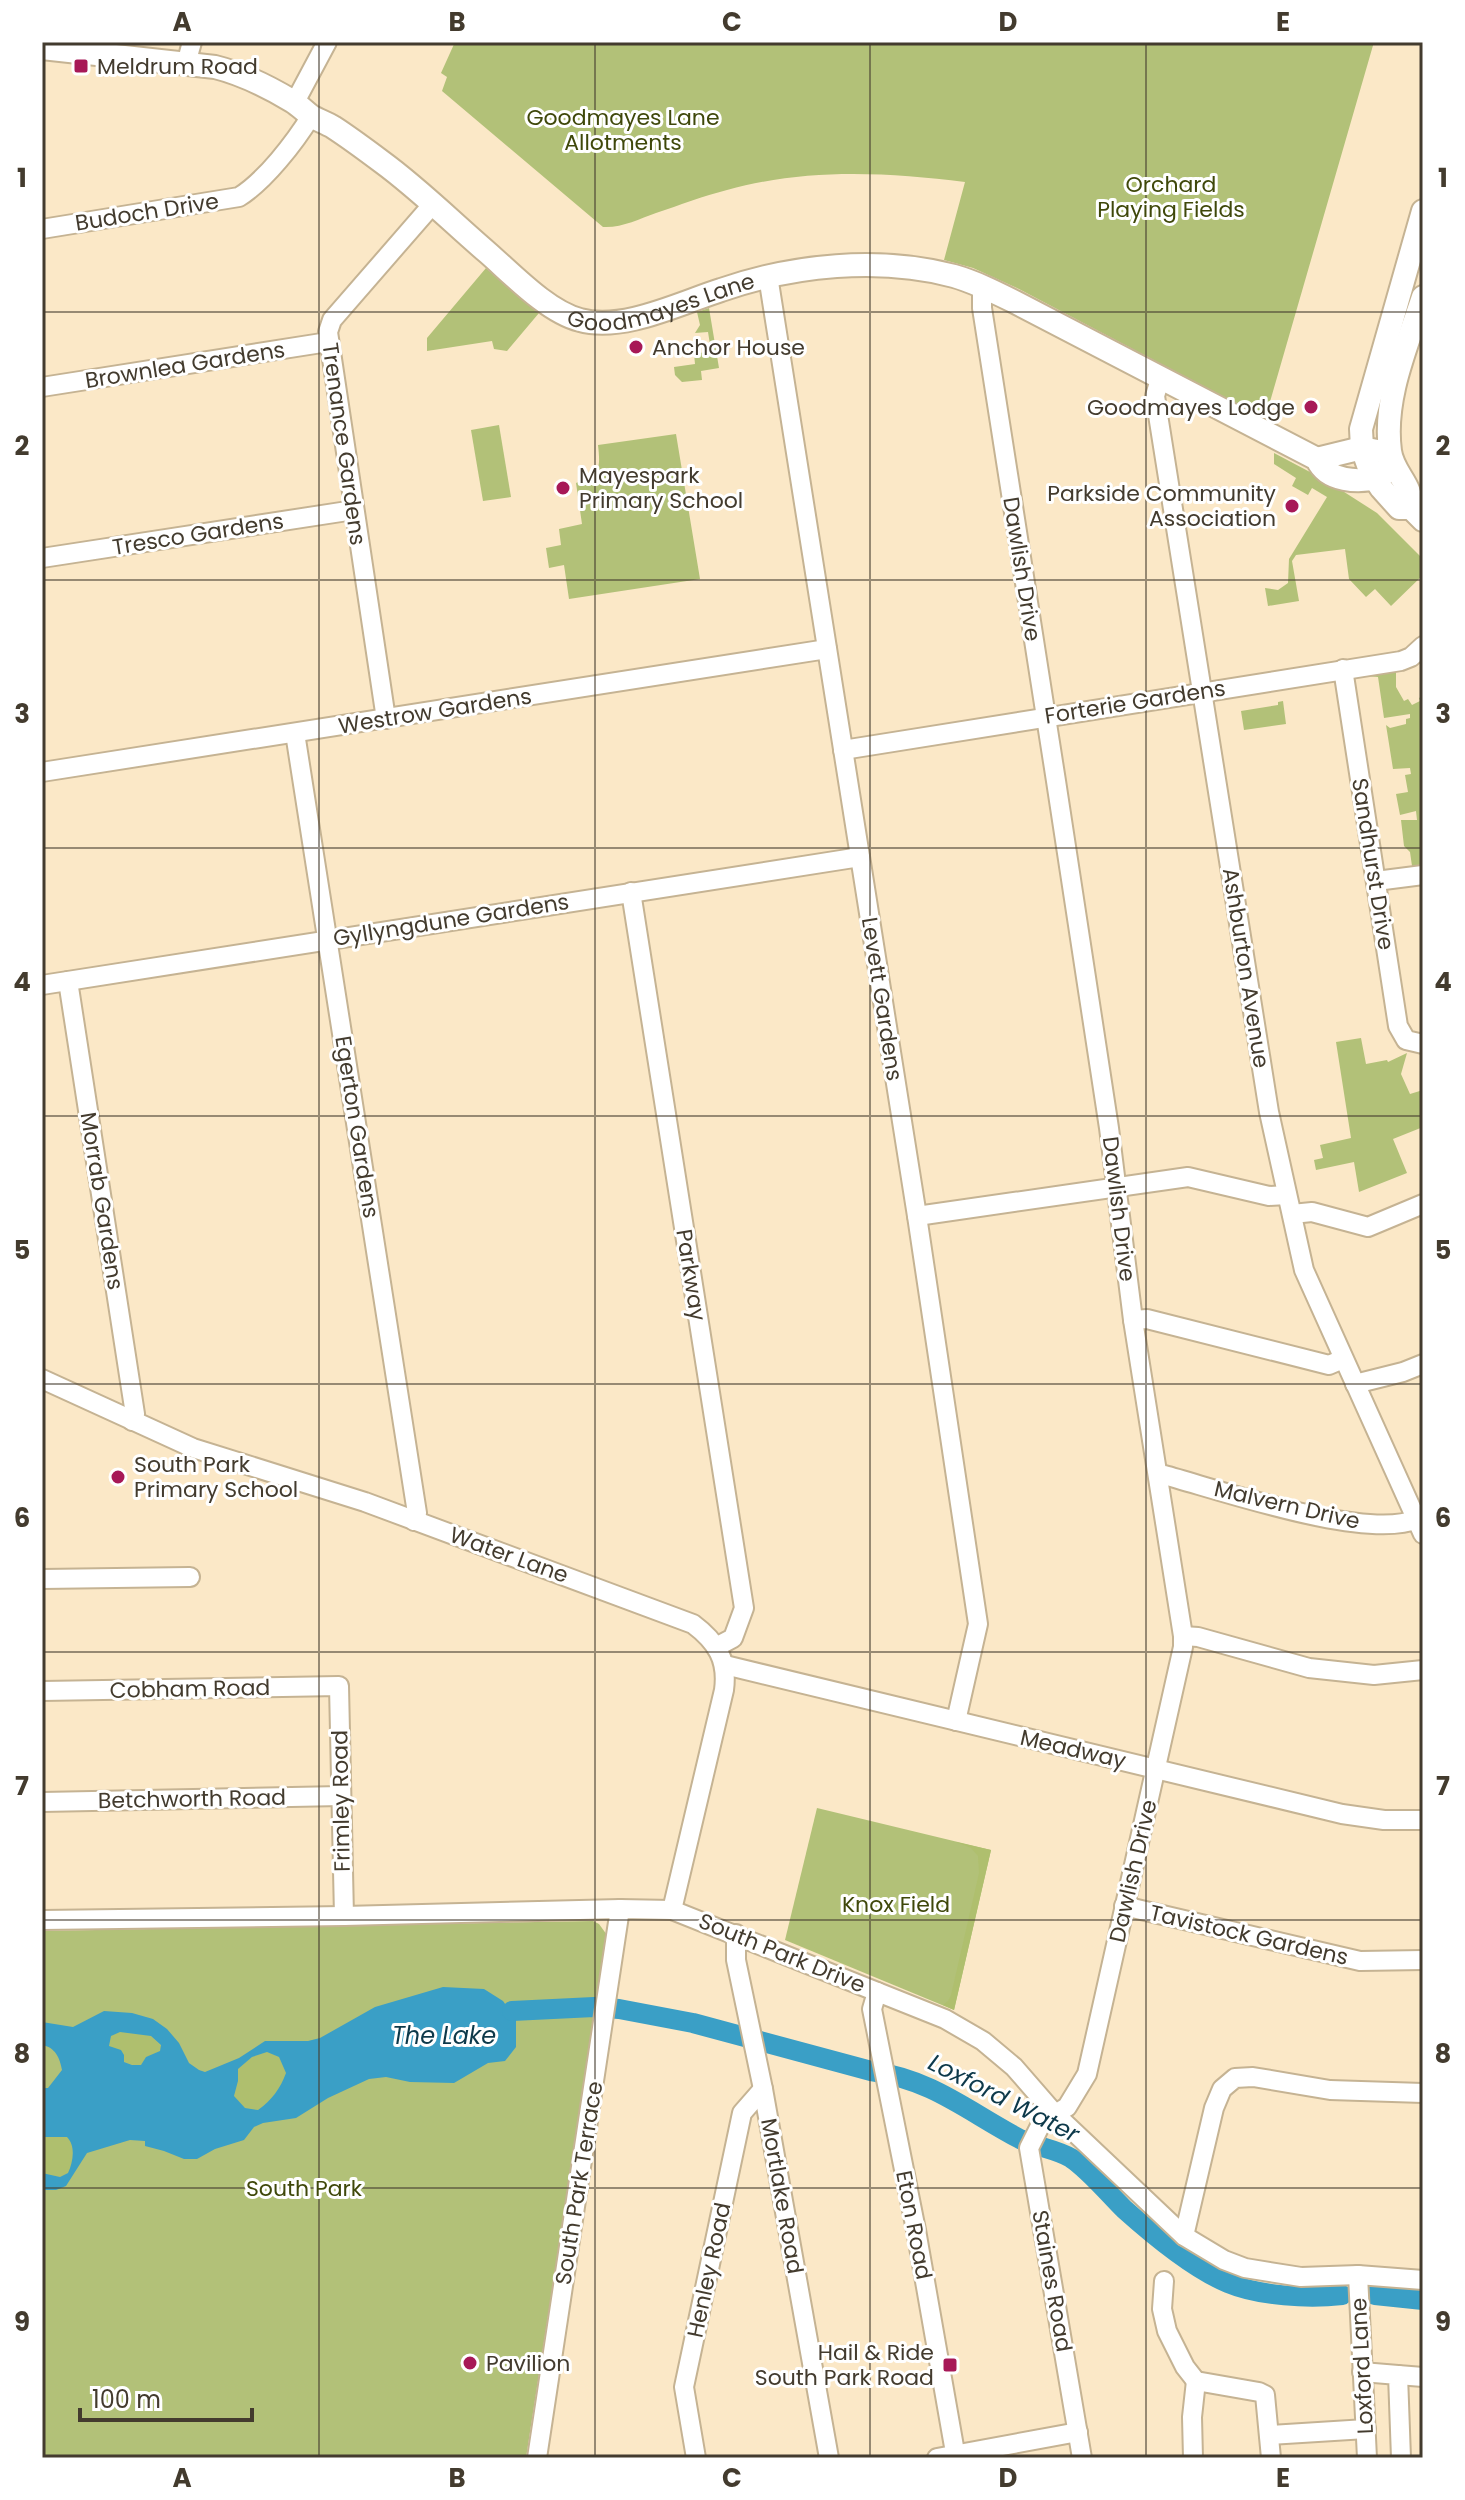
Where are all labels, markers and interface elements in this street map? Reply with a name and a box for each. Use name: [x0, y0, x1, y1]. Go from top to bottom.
text: A: [172, 4, 192, 40]
text: B: [448, 4, 466, 40]
text: C: [722, 4, 742, 40]
text: D: [999, 4, 1018, 40]
text: E: [1276, 4, 1290, 40]
place label: Meldrum Road: [97, 51, 258, 82]
marker: Meldrum Road: [72, 57, 90, 75]
park label: Goodmayes Lane Allotments: [526, 102, 720, 158]
text: 1: [17, 160, 27, 196]
text: 1: [1438, 160, 1448, 196]
park label: Orchard Playing Fields: [1097, 169, 1245, 225]
street label: Budoch Drive: [73, 185, 221, 239]
street label: Goodmayes Lane: [563, 265, 758, 338]
place label: Anchor House: [652, 332, 805, 363]
street label: Brownlea Gardens: [83, 334, 287, 396]
marker: Anchor House: [627, 338, 645, 356]
street label: Trenance Gardens: [314, 341, 374, 547]
place label: Goodmayes Lodge: [1087, 392, 1295, 423]
marker: Goodmayes Lodge: [1302, 398, 1320, 416]
text: 2: [15, 428, 30, 464]
text: 2: [1436, 428, 1451, 464]
place label: Mayespark Primary School: [579, 460, 743, 516]
place label: Parkside Community Association: [1047, 478, 1277, 534]
marker: Mayespark Primary School: [554, 479, 572, 497]
street label: Dawlish Drive: [995, 495, 1049, 643]
marker: Parkside Community Association: [1283, 497, 1301, 515]
street label: Tresco Gardens: [110, 505, 286, 563]
street label: Forterie Gardens: [1042, 672, 1228, 732]
street label: Westrow Gardens: [336, 680, 534, 742]
text: 3: [14, 696, 30, 732]
text: 3: [1435, 696, 1451, 732]
street label: Sandhurst Drive: [1344, 776, 1402, 952]
street label: Ashburton Avenue: [1215, 866, 1277, 1070]
street label: Gyllyngdune Gardens: [331, 886, 571, 954]
street label: Levett Gardens: [854, 915, 910, 1083]
text: 4: [13, 964, 31, 1000]
text: 4: [1434, 964, 1452, 1000]
street label: Egerton Gardens: [327, 1034, 387, 1220]
street label: Morrab Gardens: [73, 1110, 131, 1292]
street label: Dawlish Drive: [1095, 1135, 1143, 1283]
street label: Parkway: [668, 1227, 714, 1324]
text: 5: [14, 1232, 30, 1268]
text: 5: [1435, 1232, 1451, 1268]
place label: South Park Primary School: [134, 1449, 298, 1505]
marker: South Park Primary School: [109, 1468, 127, 1486]
street label: Malvern Drive: [1211, 1473, 1363, 1537]
text: 6: [14, 1500, 30, 1536]
text: 6: [1435, 1500, 1451, 1536]
street label: Water Lane: [445, 1519, 573, 1591]
street label: Cobham Road: [109, 1672, 271, 1706]
street label: Meadway: [1017, 1722, 1130, 1776]
street label: Frimley Road: [324, 1730, 358, 1872]
text: 7: [15, 1768, 29, 1804]
text: 7: [1436, 1768, 1450, 1804]
street label: Betchworth Road: [98, 1782, 286, 1816]
street label: Dawlish Drive: [1101, 1796, 1165, 1946]
park label: Knox Field: [842, 1889, 950, 1920]
street label: Tavistock Gardens: [1147, 1897, 1351, 1973]
street label: South Park Drive: [694, 1905, 870, 2001]
water label: The Lake: [392, 2019, 496, 2052]
text: 8: [14, 2036, 30, 2072]
text: 8: [1435, 2036, 1451, 2072]
water label: Loxford Water: [923, 2046, 1086, 2151]
street label: South Park Terrace: [548, 2079, 610, 2287]
street label: Mortlake Road: [753, 2116, 811, 2276]
street label: Eton Road: [888, 2168, 940, 2282]
park label: South Park: [246, 2173, 363, 2204]
street label: Henley Road: [680, 2200, 738, 2340]
street label: Staines Road: [1024, 2208, 1080, 2354]
street label: Loxford Lane: [1343, 2297, 1381, 2435]
text: 9: [14, 2304, 30, 2340]
text: 9: [1435, 2304, 1451, 2340]
place label: Hail & Ride South Park Road: [755, 2337, 934, 2393]
place label: Pavilion: [486, 2348, 570, 2379]
marker: Pavilion: [461, 2354, 479, 2372]
marker: Hail & Ride South Park Road: [941, 2356, 959, 2374]
scale bar: [80, 2372, 252, 2422]
text: 100 m: [92, 2383, 161, 2416]
text: A: [172, 2460, 192, 2496]
text: B: [448, 2460, 466, 2496]
text: C: [722, 2460, 742, 2496]
text: D: [999, 2460, 1018, 2496]
text: E: [1276, 2460, 1290, 2496]

